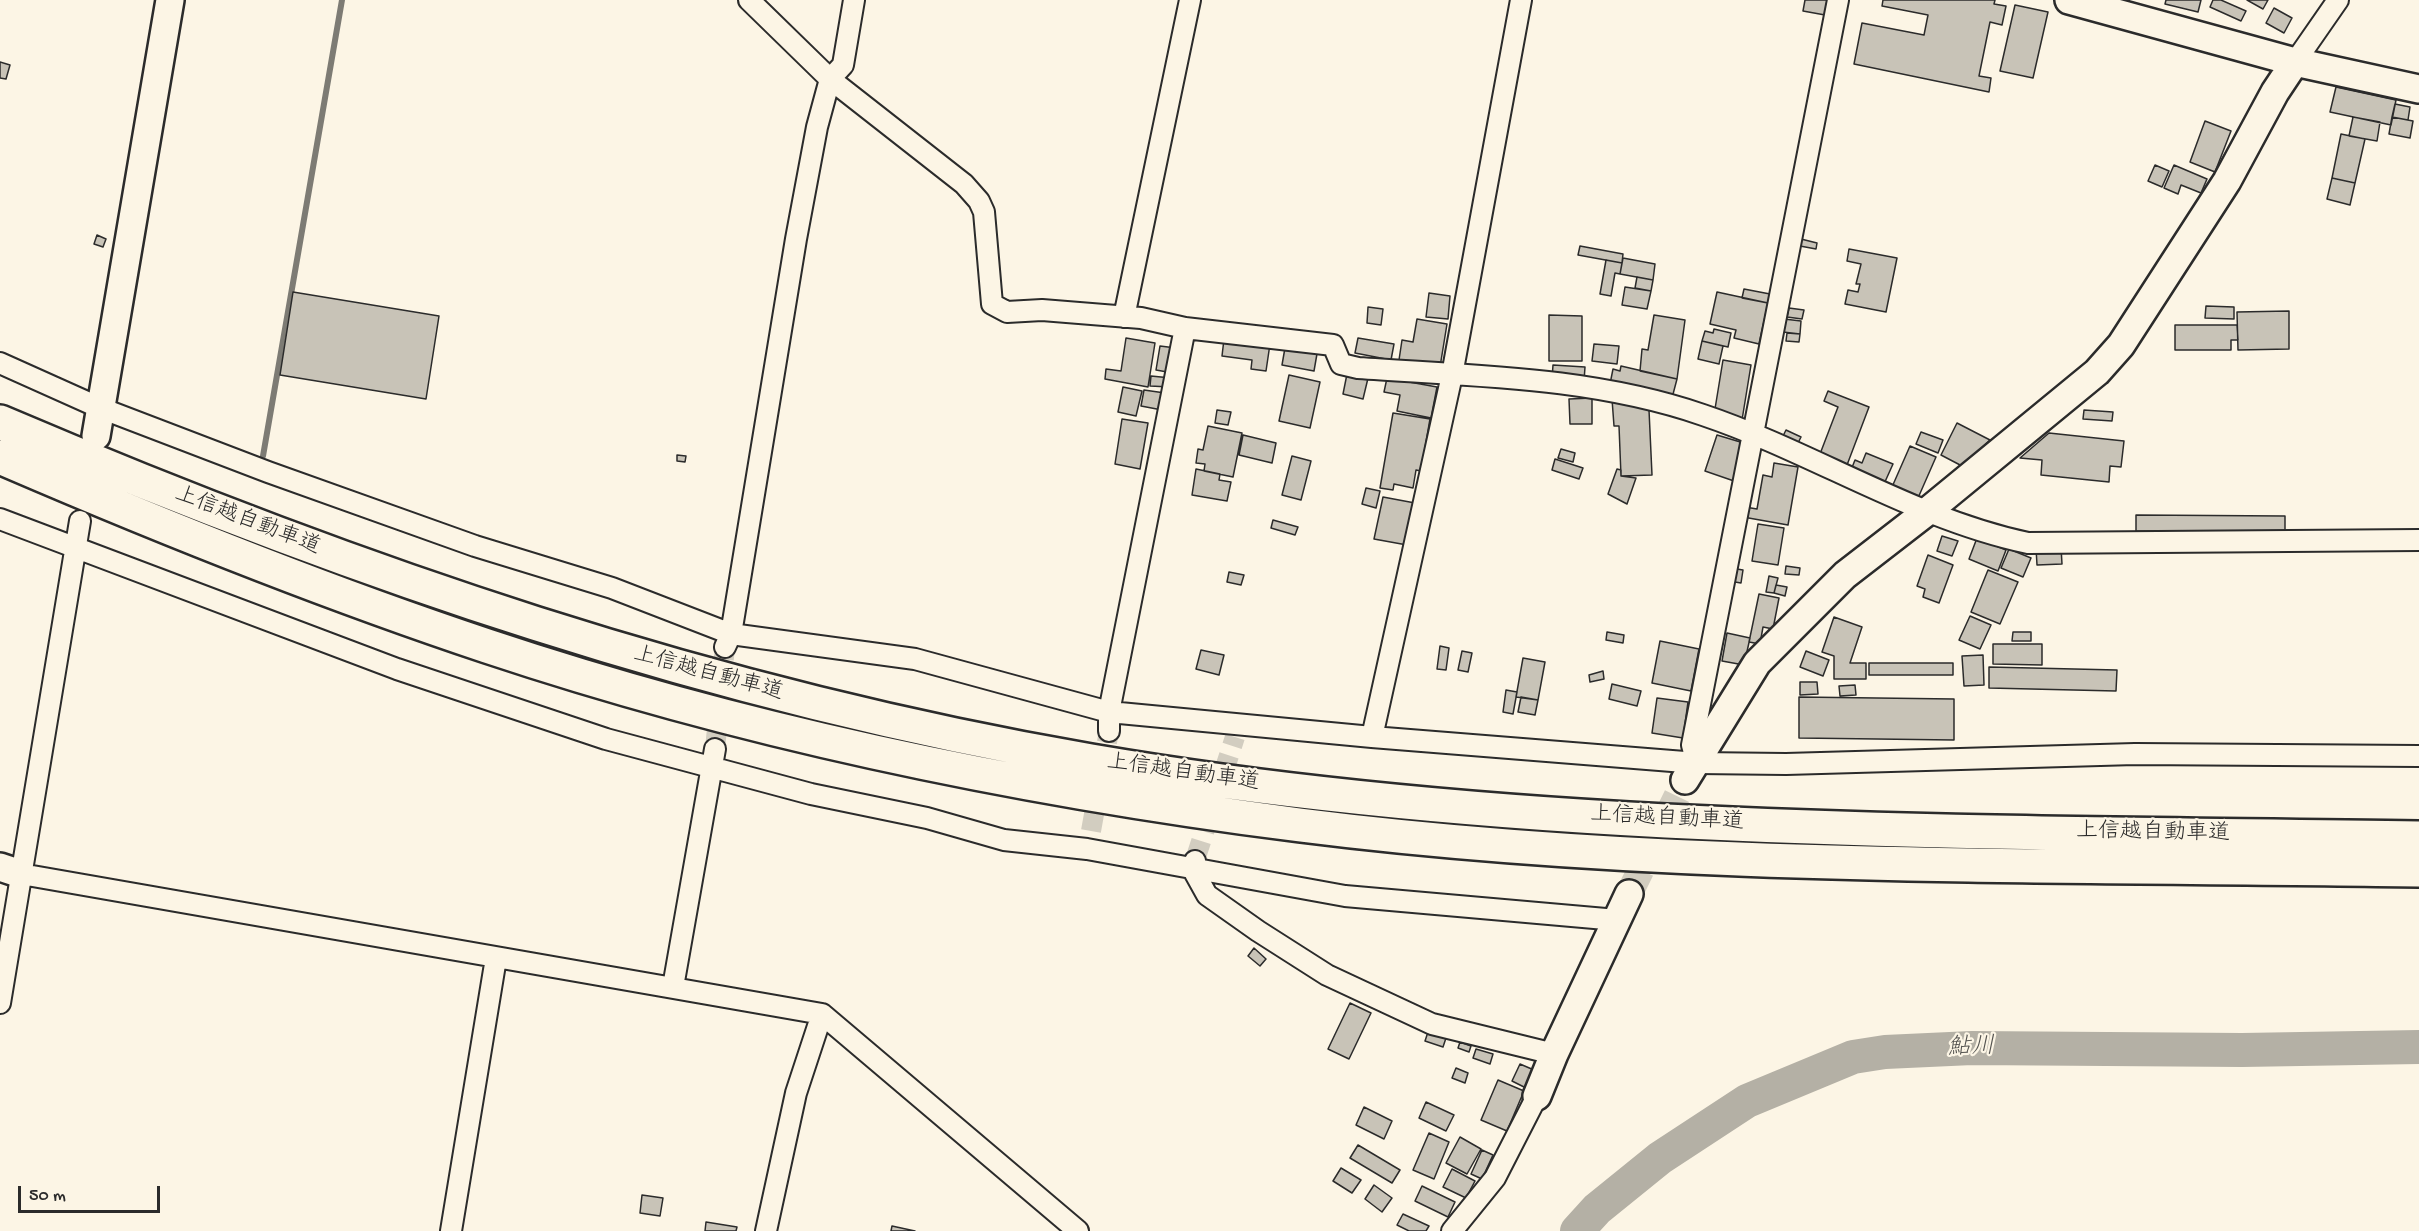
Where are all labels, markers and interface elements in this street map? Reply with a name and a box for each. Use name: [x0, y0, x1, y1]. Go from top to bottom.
street label: 上信越自動車道: [170, 482, 324, 562]
street label: 上信越自動車道: [630, 642, 786, 708]
street label: 上信越自動車道: [1105, 750, 1261, 798]
street label: 上信越自動車道: [1589, 803, 1745, 837]
street label: 上信越自動車道: [2076, 819, 2230, 849]
water label: 鮎川: [1947, 1034, 1995, 1064]
scale bar: [21, 1174, 164, 1212]
text: 50 m: [29, 1186, 66, 1207]

